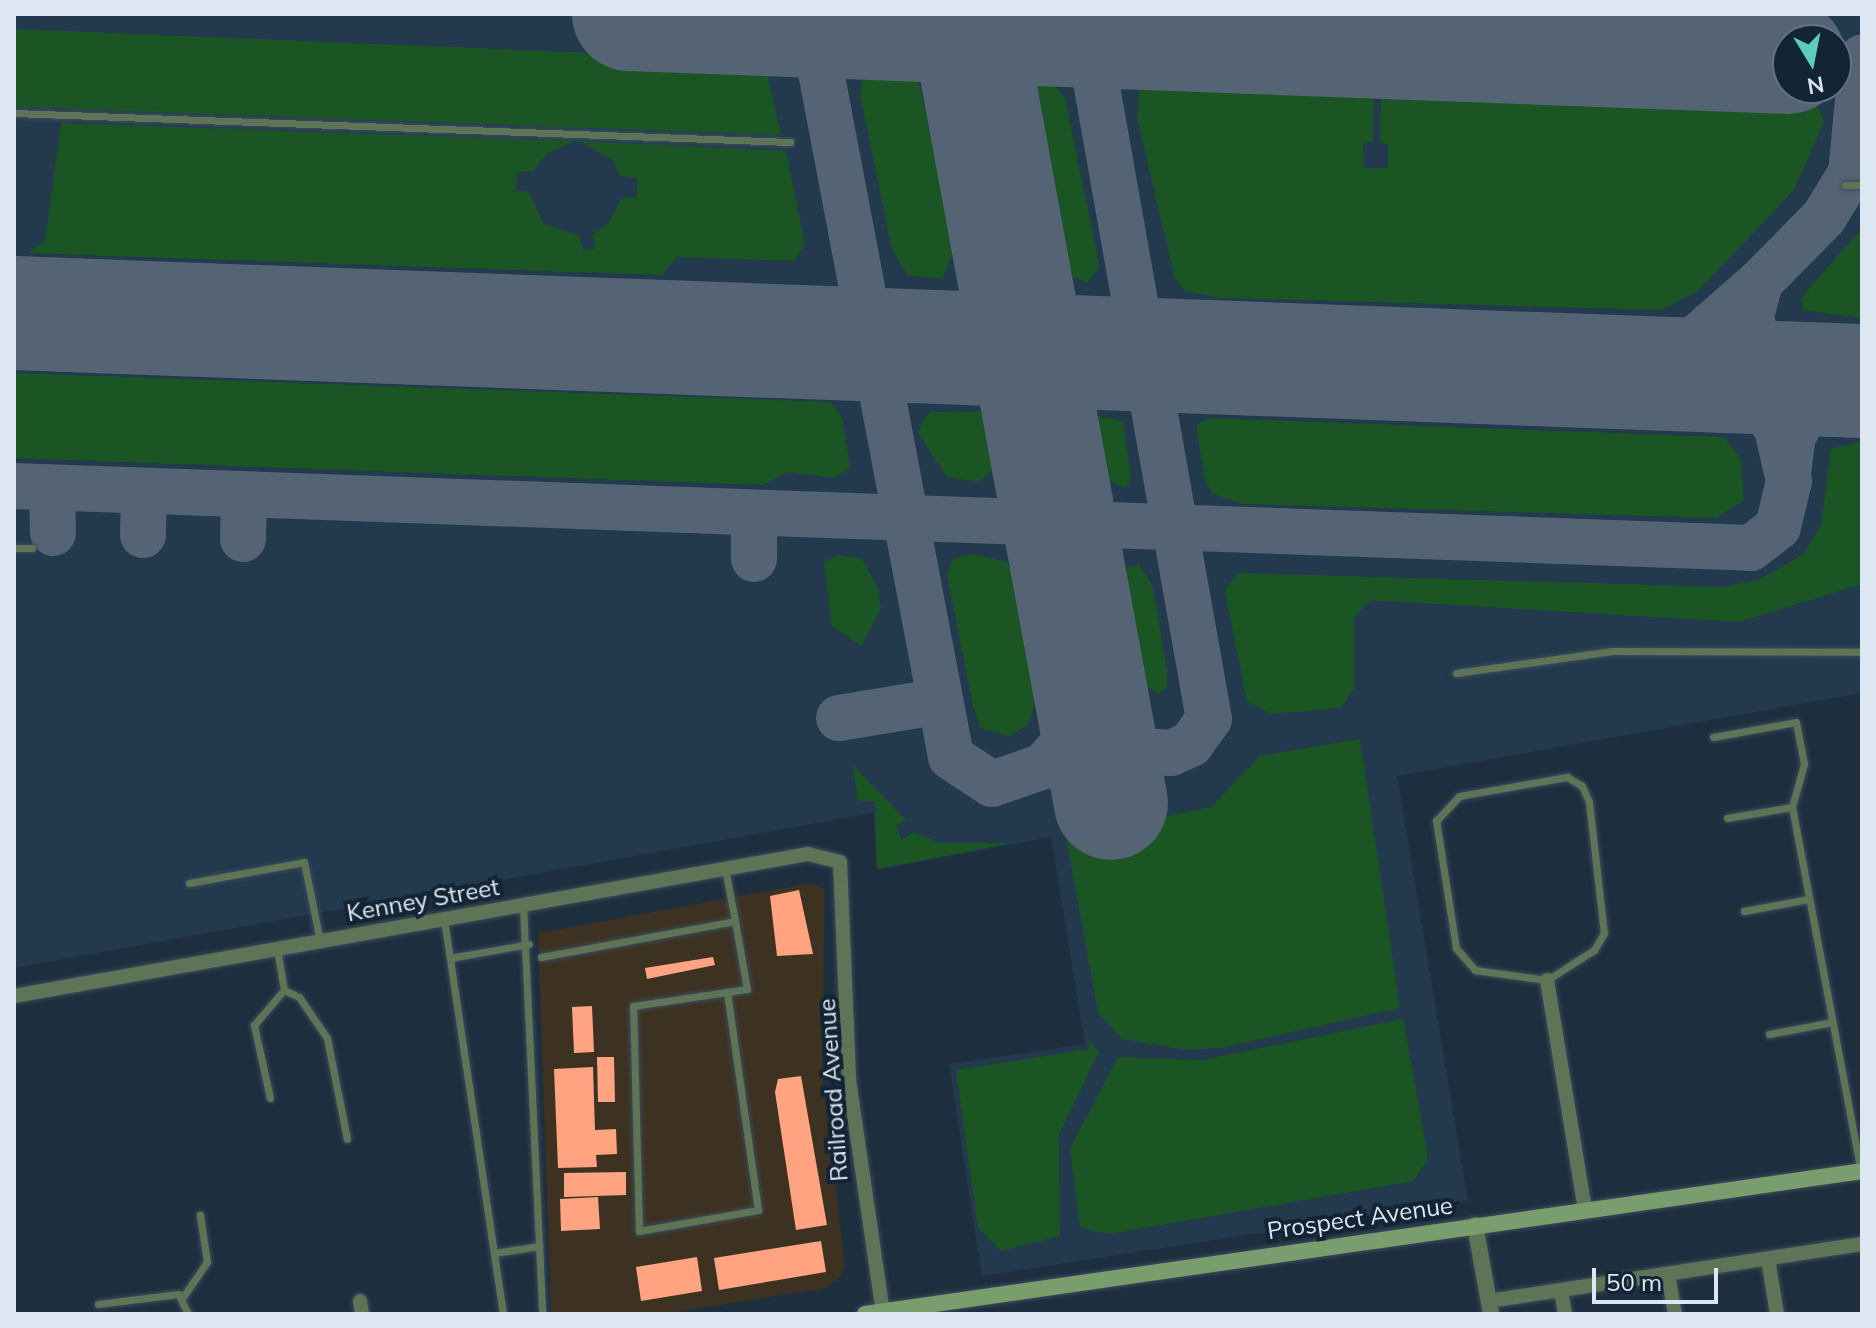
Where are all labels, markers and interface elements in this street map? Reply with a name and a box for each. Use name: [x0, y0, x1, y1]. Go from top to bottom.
north arrow: [1772, 24, 1852, 104]
text: N: [1805, 70, 1826, 101]
street label: Kenney Street: [344, 872, 502, 928]
street label: Railroad Avenue: [812, 998, 854, 1182]
street label: Prospect Avenue: [1265, 1191, 1455, 1245]
scale bar: [1596, 1252, 1722, 1302]
text: 50 m: [1606, 1267, 1662, 1297]

